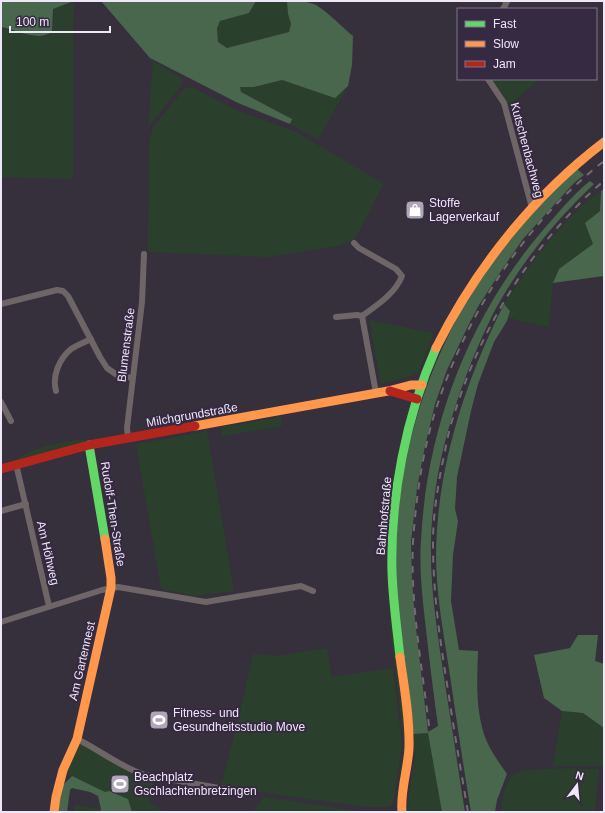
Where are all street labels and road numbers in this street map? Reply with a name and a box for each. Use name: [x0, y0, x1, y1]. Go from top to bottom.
street label: Kutschenbachweg: [508, 101, 546, 199]
street label: Blumenstraße: [115, 307, 138, 383]
street label: Milchgrundstraße: [145, 400, 239, 430]
street label: Rudolf-Then-Straße: [98, 461, 128, 568]
street label: Bahnhofstraße: [374, 476, 394, 556]
street label: Am Höhweg: [34, 520, 62, 586]
street label: Am Gartennest: [66, 619, 98, 702]

